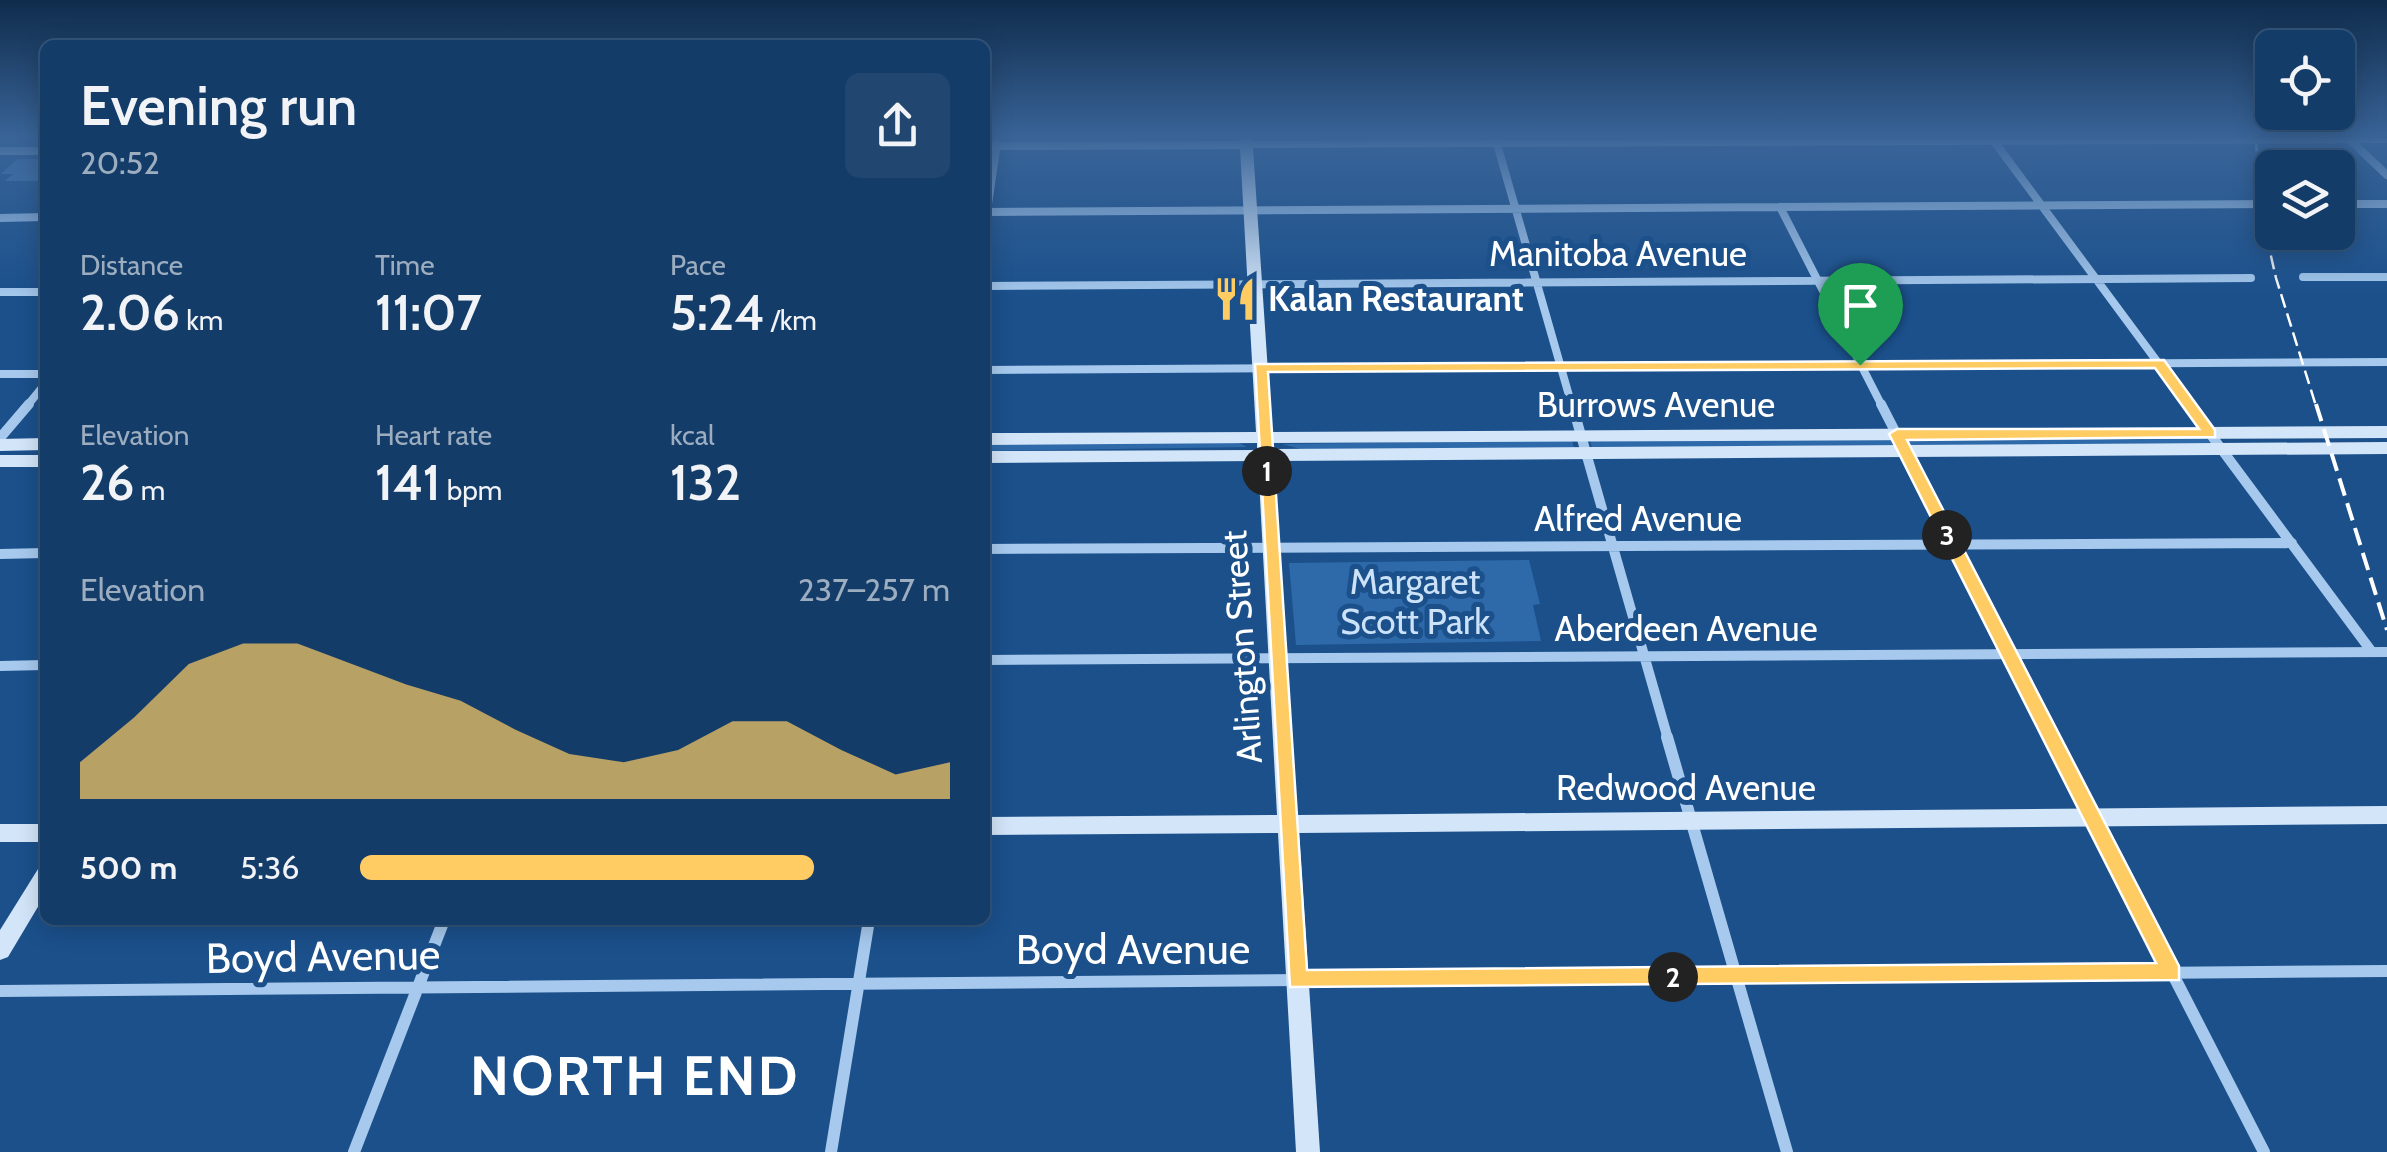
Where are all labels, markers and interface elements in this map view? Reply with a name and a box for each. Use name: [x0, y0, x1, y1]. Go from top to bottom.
map controls: [2255, 30, 2355, 250]
button: locate: [2255, 30, 2355, 130]
text: Evening run: [80, 72, 357, 139]
button: share: [845, 73, 950, 178]
text: 20:52: [80, 143, 160, 182]
button: layers: [2255, 150, 2355, 250]
street label: Manitoba Avenue: [1489, 232, 1747, 275]
text: Distance: [80, 248, 183, 282]
text: Time: [375, 248, 435, 282]
text: Pace: [670, 248, 726, 282]
pin: [1818, 263, 1903, 366]
restaurant icon: Kalan Restaurant: [1211, 275, 1259, 323]
place label: Kalan Restaurant: [1268, 277, 1524, 320]
icon: arrive: [1833, 278, 1888, 333]
text: 2.06: [80, 282, 180, 343]
text: 11:07: [375, 282, 482, 343]
text: 5:24: [670, 282, 764, 343]
text: km: [180, 303, 223, 337]
text: /km: [764, 303, 817, 337]
street label: Burrows Avenue: [1537, 383, 1775, 426]
text: Elevation: [80, 418, 189, 452]
text: Heart rate: [375, 418, 492, 452]
text: kcal: [670, 418, 715, 452]
pin: 1: [1242, 446, 1292, 496]
text: 26: [80, 452, 135, 513]
text: 141: [375, 452, 440, 513]
text: 132: [670, 452, 741, 513]
text: 1: [1262, 454, 1272, 488]
text: m: [135, 473, 165, 507]
text: bpm: [440, 473, 502, 507]
street label: Alfred Avenue: [1534, 497, 1742, 540]
pin: 3: [1922, 510, 1972, 560]
text: 3: [1939, 518, 1955, 552]
street label: Arlington Street: [1212, 529, 1271, 765]
park label: Margaret Scott Park: [1340, 560, 1490, 643]
text: Elevation: [80, 570, 205, 609]
text: 237–257 m: [798, 570, 950, 609]
street label: Aberdeen Avenue: [1554, 607, 1818, 650]
street label: Redwood Avenue: [1556, 766, 1816, 809]
text: 500 m: [80, 848, 177, 887]
text: 5:36: [240, 848, 299, 887]
street label: Boyd Avenue: [1016, 923, 1250, 975]
street label: Boyd Avenue: [205, 928, 441, 984]
pin: 2: [1648, 952, 1698, 1002]
text: 2: [1666, 960, 1680, 994]
district label: NORTH END: [470, 1042, 800, 1109]

